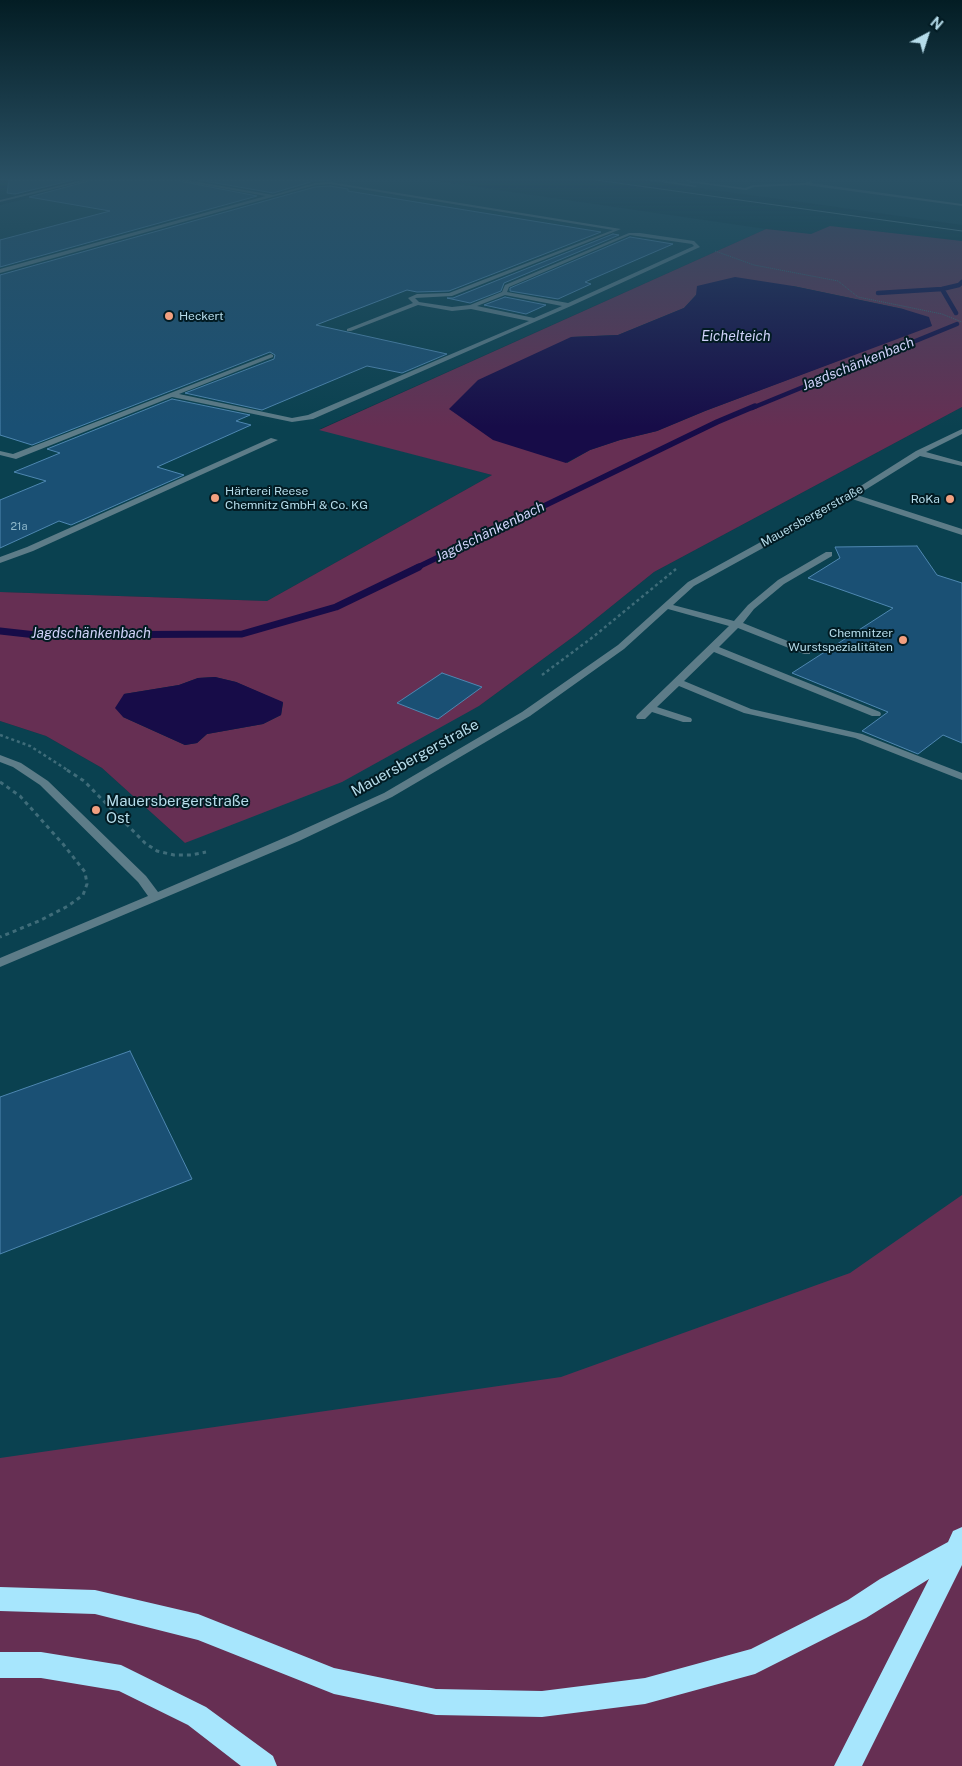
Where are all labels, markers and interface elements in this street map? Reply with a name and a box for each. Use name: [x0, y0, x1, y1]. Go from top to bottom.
north arrow: [902, 10, 952, 60]
text: N: [927, 14, 946, 33]
place label: Heckert: [179, 309, 224, 323]
marker: Heckert: [163, 310, 175, 322]
water label: Eichelteich: [701, 329, 771, 345]
water label: Jagdschänkenbach: [799, 334, 917, 394]
street label: Mauersbergerstraße: [758, 482, 866, 550]
place label: Härterei Reese Chemnitz GmbH & Co. KG: [225, 484, 368, 512]
marker: Härterei Reese Chemnitz GmbH & Co. KG: [209, 492, 221, 504]
place label: RoKa: [911, 492, 940, 506]
marker: RoKa: [944, 493, 956, 505]
water label: Jagdschänkenbach: [433, 498, 547, 566]
house number: 21a: [10, 520, 28, 534]
water label: Jagdschänkenbach: [31, 626, 151, 642]
place label: Chemnitzer Wurstspezialitäten: [788, 626, 893, 654]
marker: Chemnitzer Wurstspezialitäten: [897, 634, 909, 646]
street label: Mauersbergerstraße: [348, 715, 482, 801]
place label: Mauersbergerstraße Ost: [106, 792, 249, 827]
marker: Mauersbergerstraße Ost: [90, 804, 102, 816]

